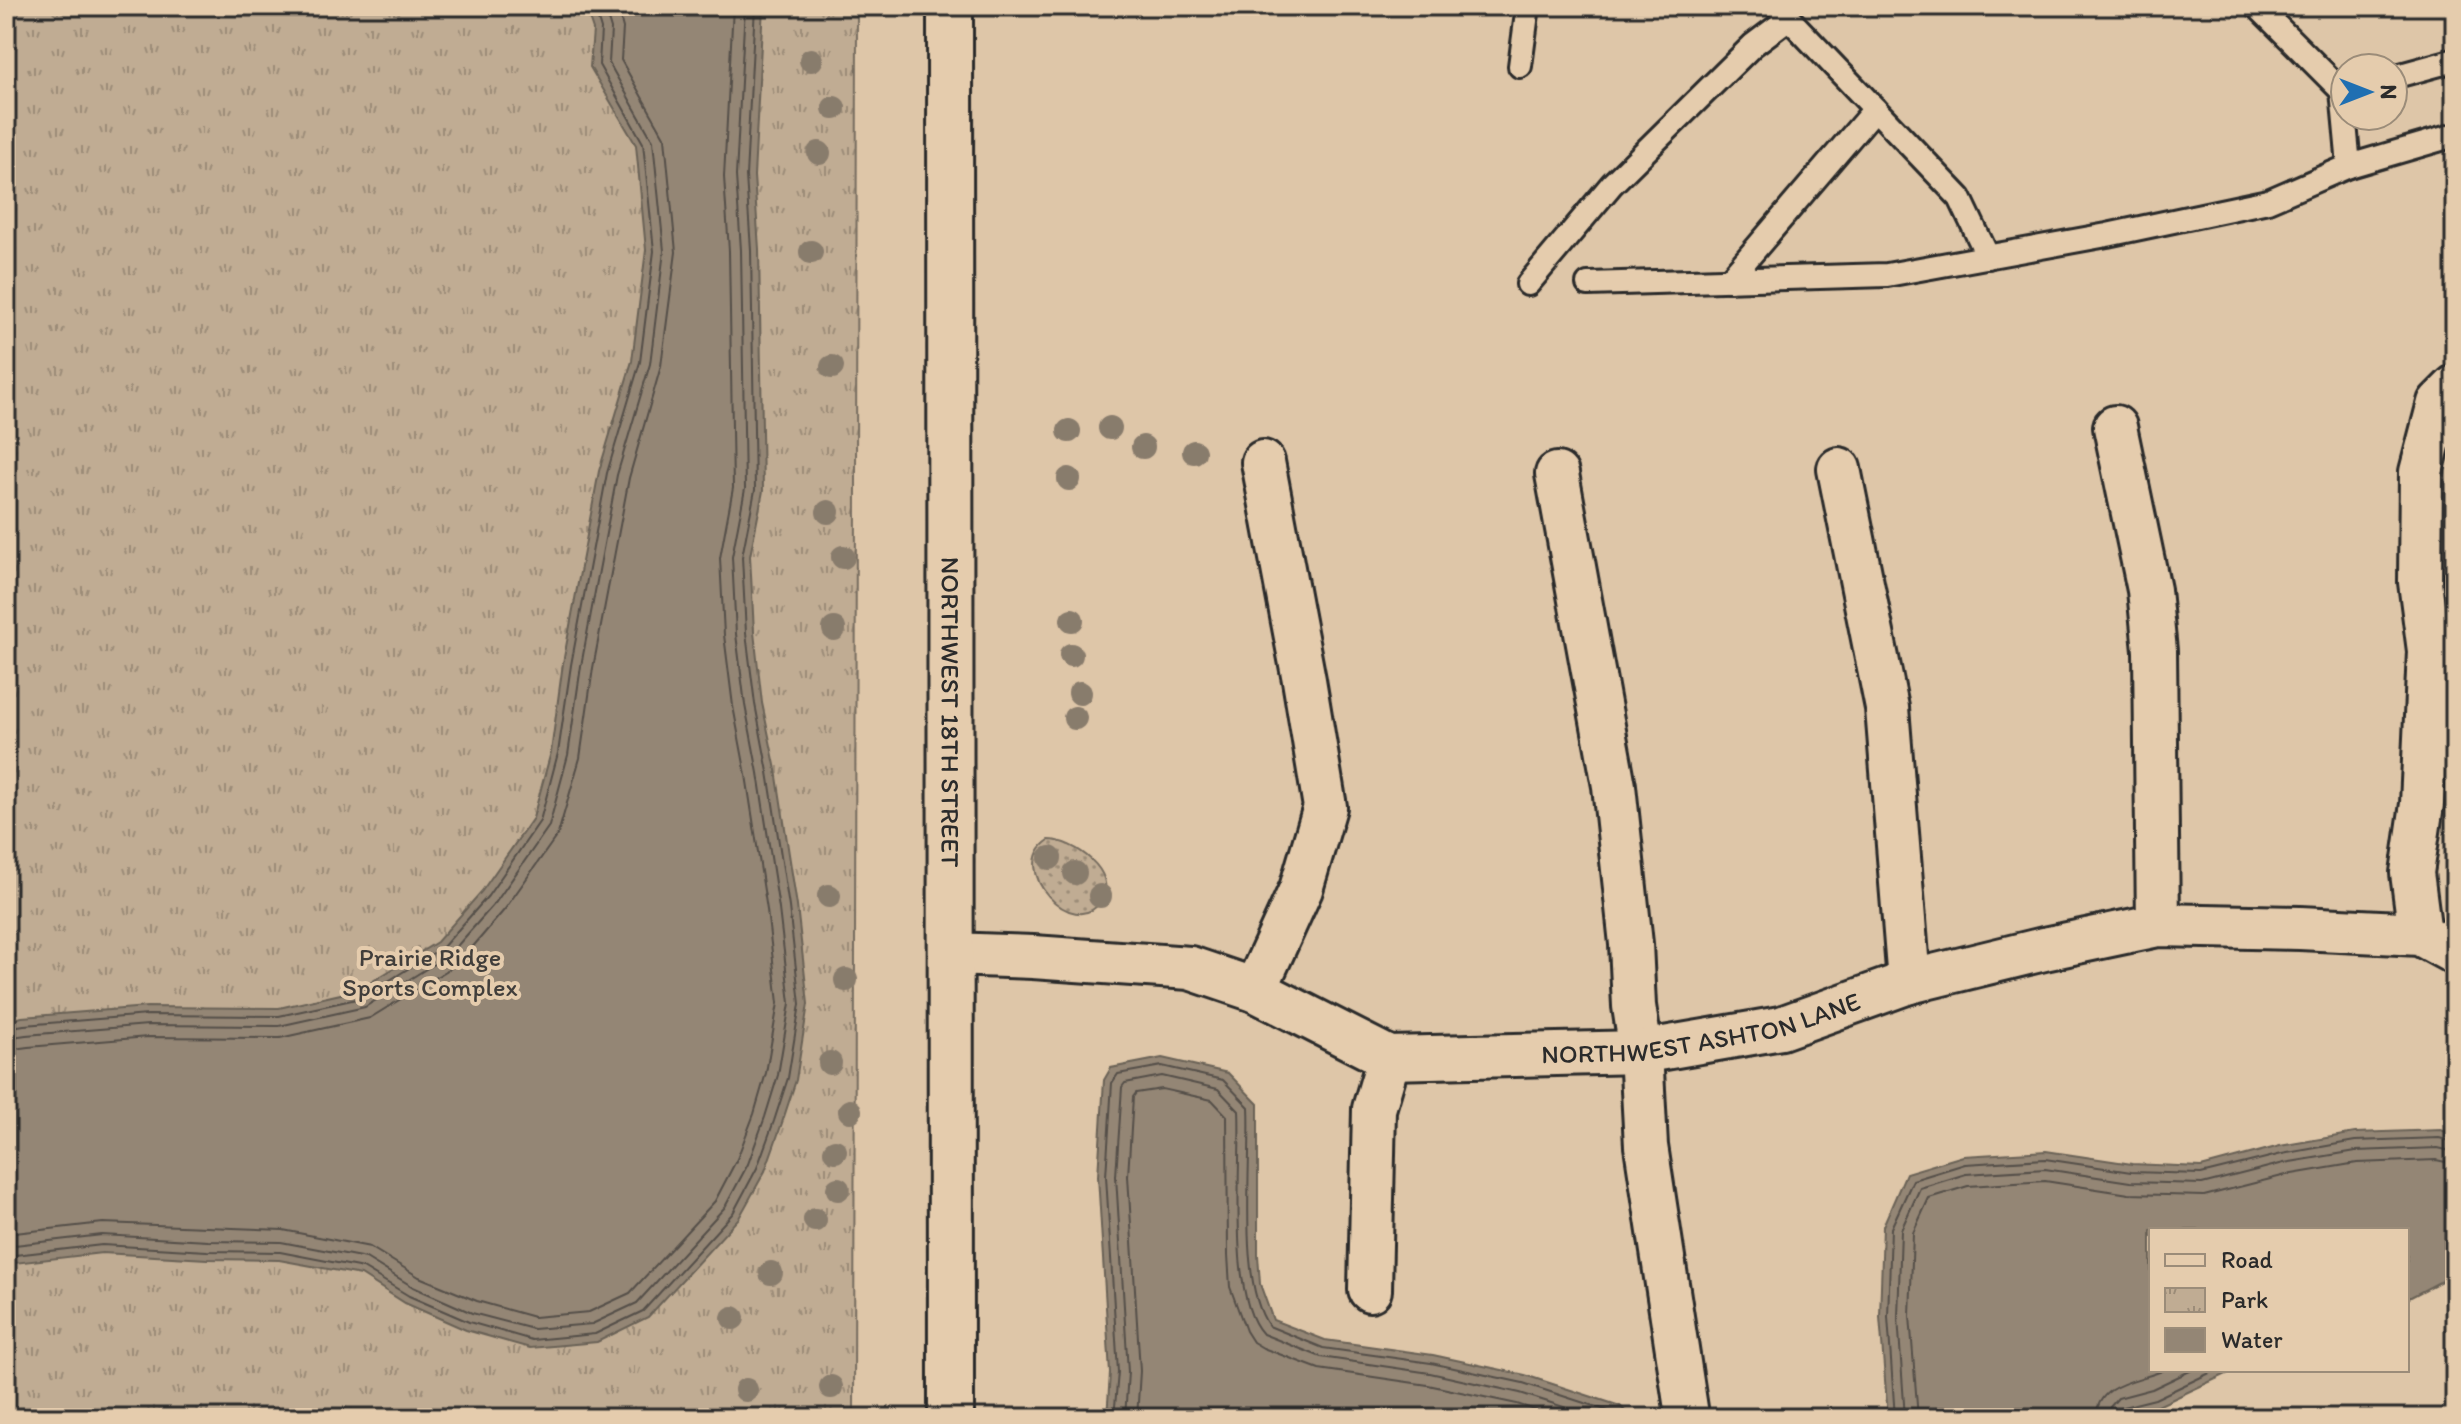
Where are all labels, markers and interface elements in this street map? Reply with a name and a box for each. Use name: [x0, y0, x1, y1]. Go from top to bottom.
north arrow: [2329, 52, 2409, 132]
text: N: [2375, 85, 2402, 99]
street label: NORTHWEST 18TH STREET: [934, 557, 967, 868]
park label: Prairie Ridge Sports Complex: [342, 941, 518, 1003]
street label: NORTHWEST ASHTON LANE: [1541, 985, 1864, 1070]
legend: [2149, 1228, 2409, 1372]
text: Road: [2221, 1245, 2273, 1274]
text: Park: [2221, 1285, 2268, 1314]
text: Water: [2221, 1325, 2283, 1354]

